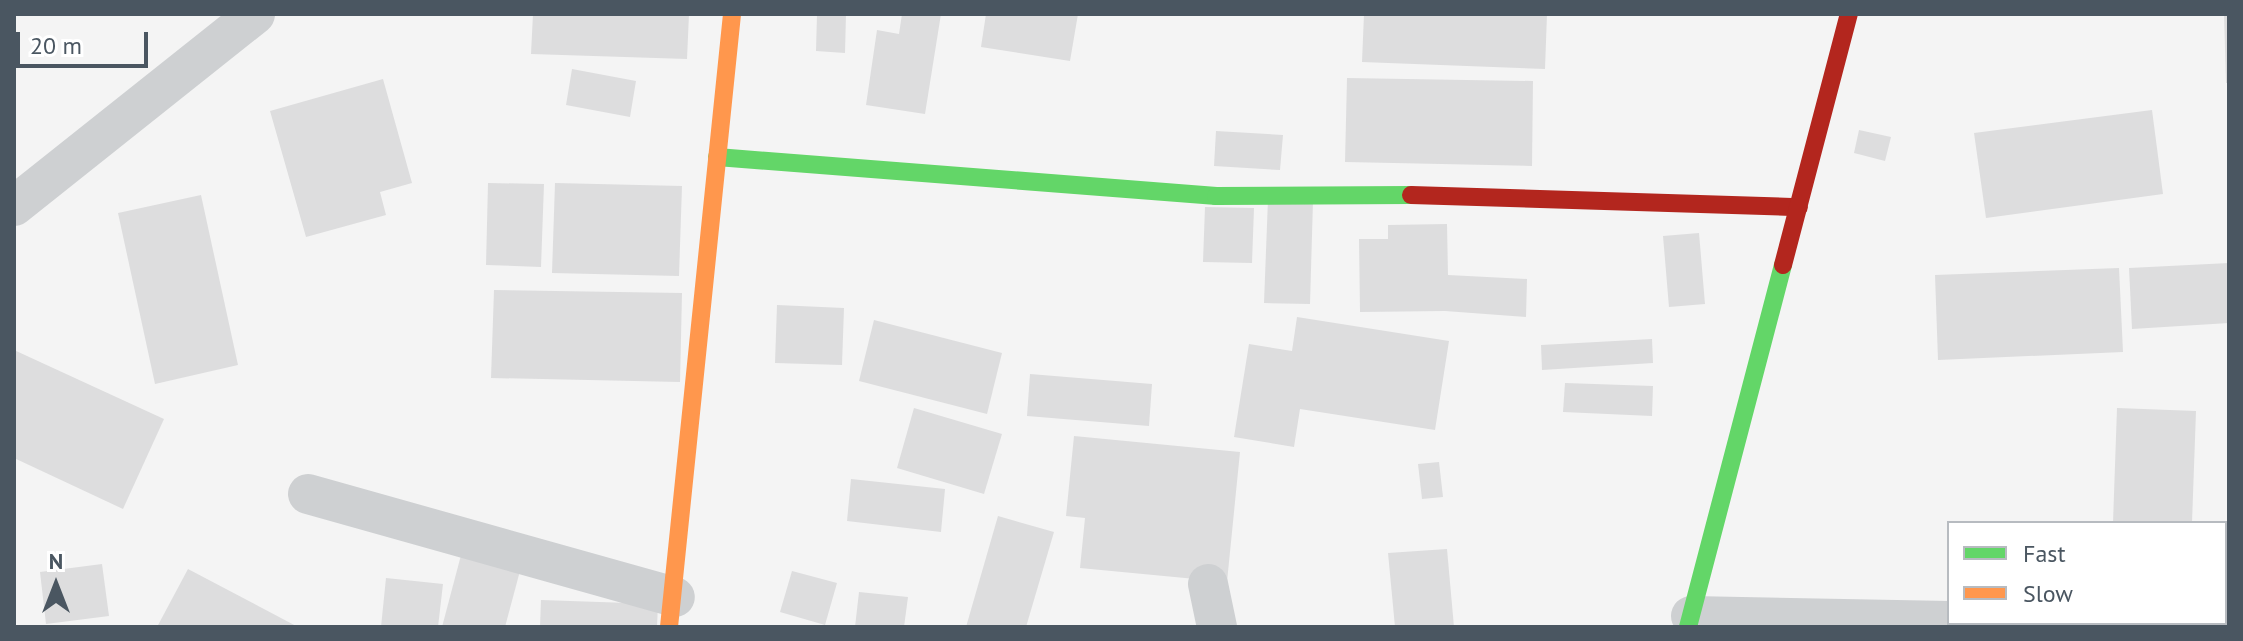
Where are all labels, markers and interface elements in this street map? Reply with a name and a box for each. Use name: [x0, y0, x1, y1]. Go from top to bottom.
scale bar: [20, 16, 152, 66]
text: 20 m: [30, 30, 82, 61]
legend: [1947, 521, 2227, 625]
text: Fast: [2023, 538, 2066, 569]
north arrow: [16, 545, 96, 625]
text: N: [49, 547, 63, 575]
text: Slow: [2023, 578, 2073, 609]

